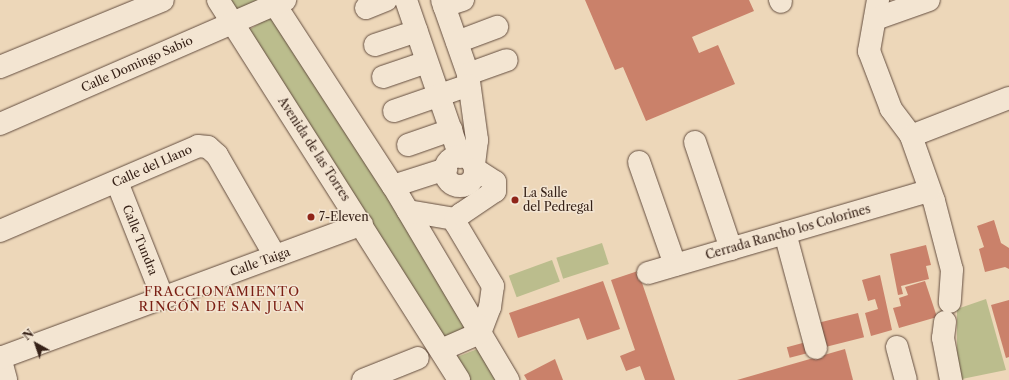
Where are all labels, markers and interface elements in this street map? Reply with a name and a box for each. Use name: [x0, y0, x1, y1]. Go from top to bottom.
street label: Calle Domingo Sabio: [79, 33, 195, 95]
street label: Avenida de las Torres: [275, 94, 353, 204]
street label: Calle del Llano: [110, 142, 194, 190]
place label: La Salle del Pedregal: [523, 186, 593, 214]
marker: La Salle del Pedregal: [510, 195, 520, 205]
street label: Cerrada Rancho los Colorines: [704, 201, 872, 263]
street label: Calle Tundra: [119, 203, 161, 277]
place label: 7-Eleven: [319, 210, 369, 224]
marker: 7-Eleven: [306, 212, 316, 222]
street label: Calle Taiga: [228, 244, 292, 280]
district label: FRACCIONAMIENTO RINCÓN DE SAN JUAN: [139, 284, 305, 315]
north arrow: [16, 324, 56, 364]
text: N: [20, 326, 36, 343]

